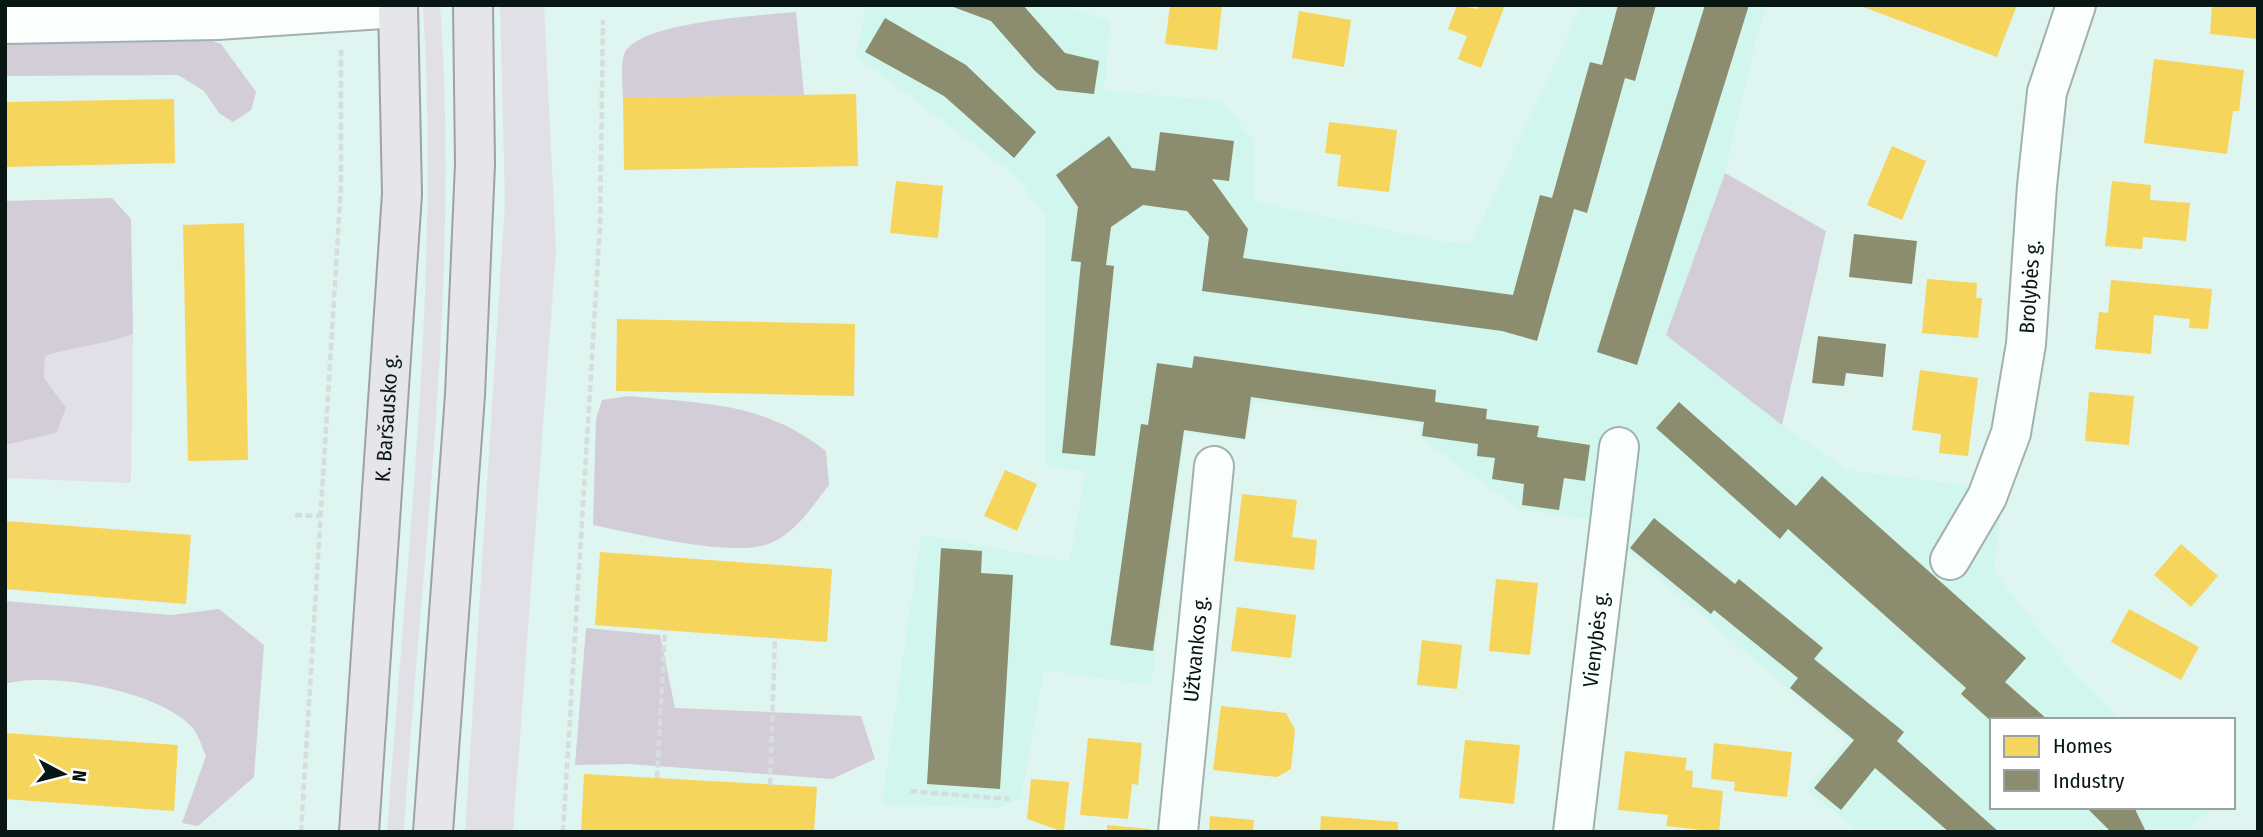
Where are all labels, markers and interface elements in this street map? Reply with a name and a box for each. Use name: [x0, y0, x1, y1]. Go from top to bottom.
street label: Brolybės g.: [2014, 239, 2046, 335]
street label: K. Baršausko g.: [370, 353, 404, 483]
street label: Vienybės g.: [1577, 590, 1615, 689]
street label: Užtvankos g.: [1178, 595, 1214, 703]
legend: [1990, 718, 2235, 809]
text: Homes: [2053, 733, 2112, 759]
north arrow: [28, 739, 98, 809]
text: Industry: [2053, 768, 2125, 794]
text: N: [67, 769, 91, 783]

